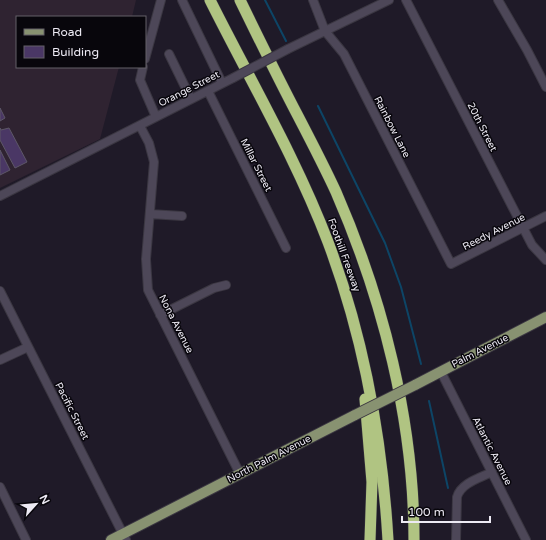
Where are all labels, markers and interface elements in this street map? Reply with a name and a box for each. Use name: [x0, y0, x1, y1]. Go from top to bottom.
legend: [16, 16, 146, 68]
text: Road: [52, 25, 82, 39]
text: Building: [52, 45, 99, 59]
street label: Orange Street: [157, 68, 222, 109]
street label: Rainbow Lane: [371, 94, 413, 160]
street label: 20th Street: [464, 100, 500, 154]
street label: Millar Street: [238, 137, 275, 194]
street label: Reedy Avenue: [461, 211, 528, 253]
street label: Foothill Freeway: [325, 217, 363, 294]
street label: Nona Avenue: [156, 293, 196, 356]
street label: Palm Avenue: [450, 331, 511, 370]
street label: Pacific Street: [52, 380, 92, 442]
street label: Atlantic Avenue: [470, 415, 515, 488]
street label: North Palm Avenue: [225, 433, 313, 485]
north arrow: [16, 484, 56, 524]
text: N: [37, 493, 52, 507]
scale bar: [402, 498, 490, 524]
text: 100 m: [408, 505, 445, 519]

